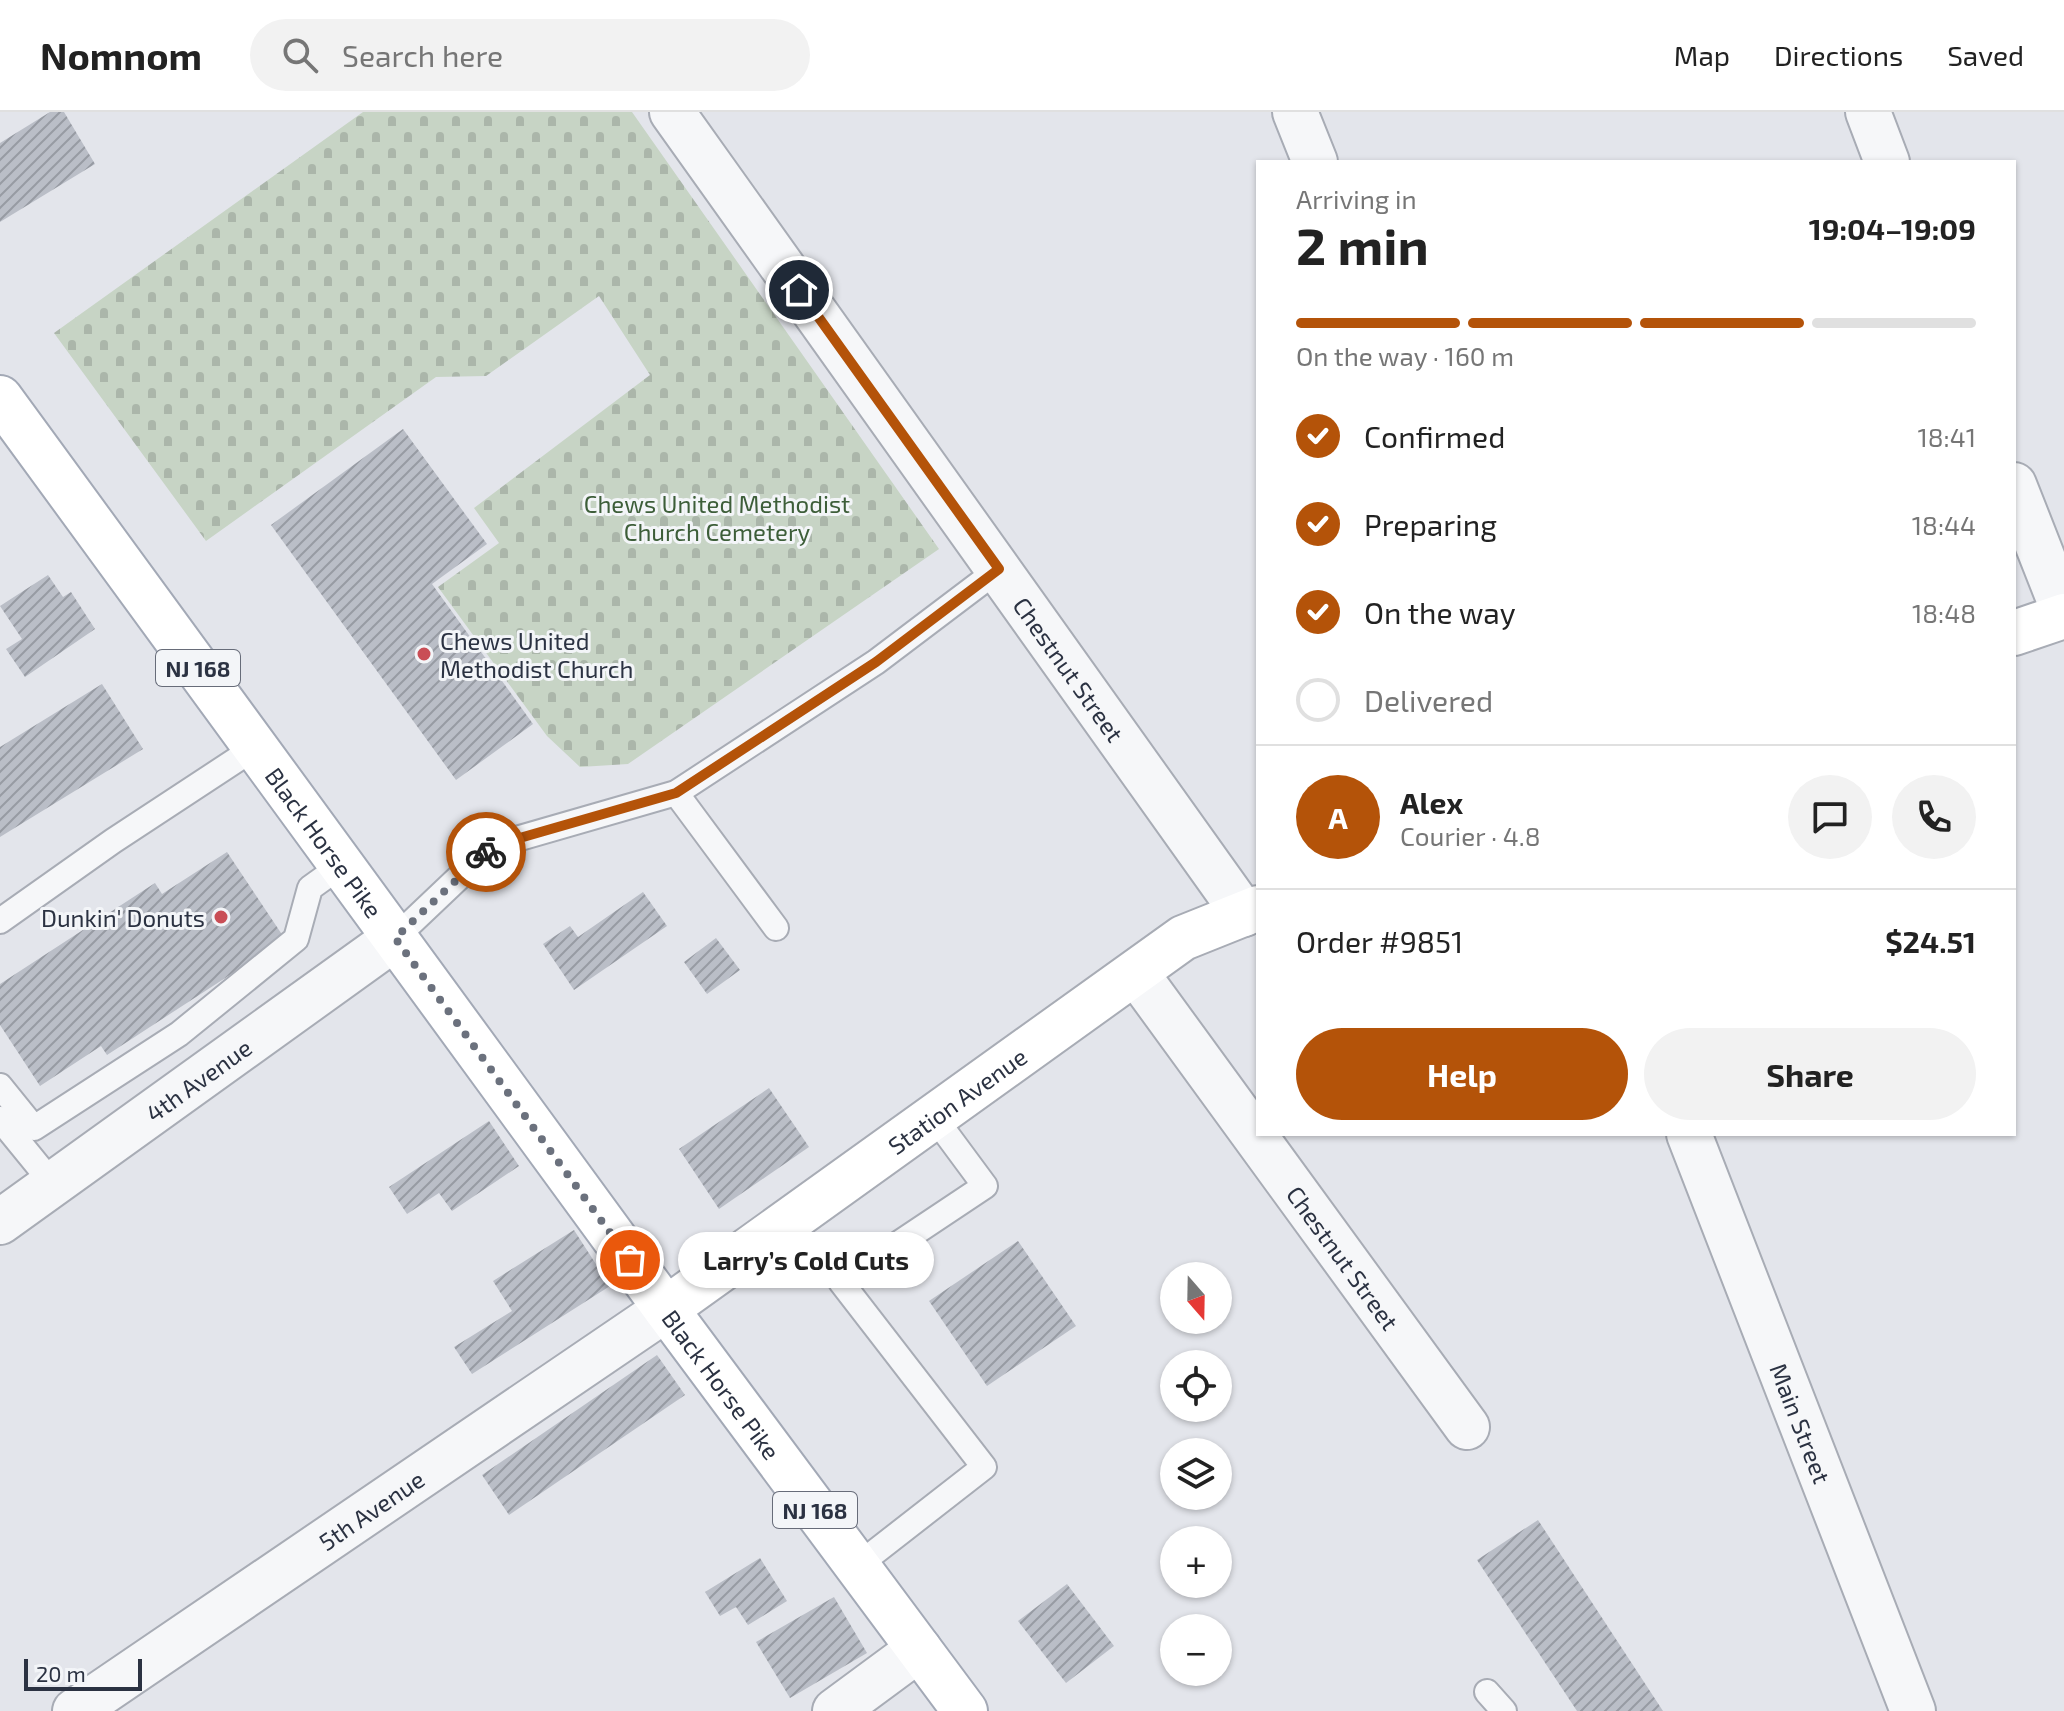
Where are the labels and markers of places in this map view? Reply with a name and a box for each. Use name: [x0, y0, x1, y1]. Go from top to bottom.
pin: [765, 256, 833, 324]
place label: Chews United Methodist Church: [440, 626, 633, 683]
marker: Chews United Methodist Church: [415, 645, 433, 663]
place label: Dunkin' Donuts: [41, 903, 205, 932]
marker: Dunkin' Donuts: [212, 908, 230, 926]
pin: [596, 1226, 664, 1294]
callout: Larry’s Cold Cuts: [678, 1232, 934, 1288]

